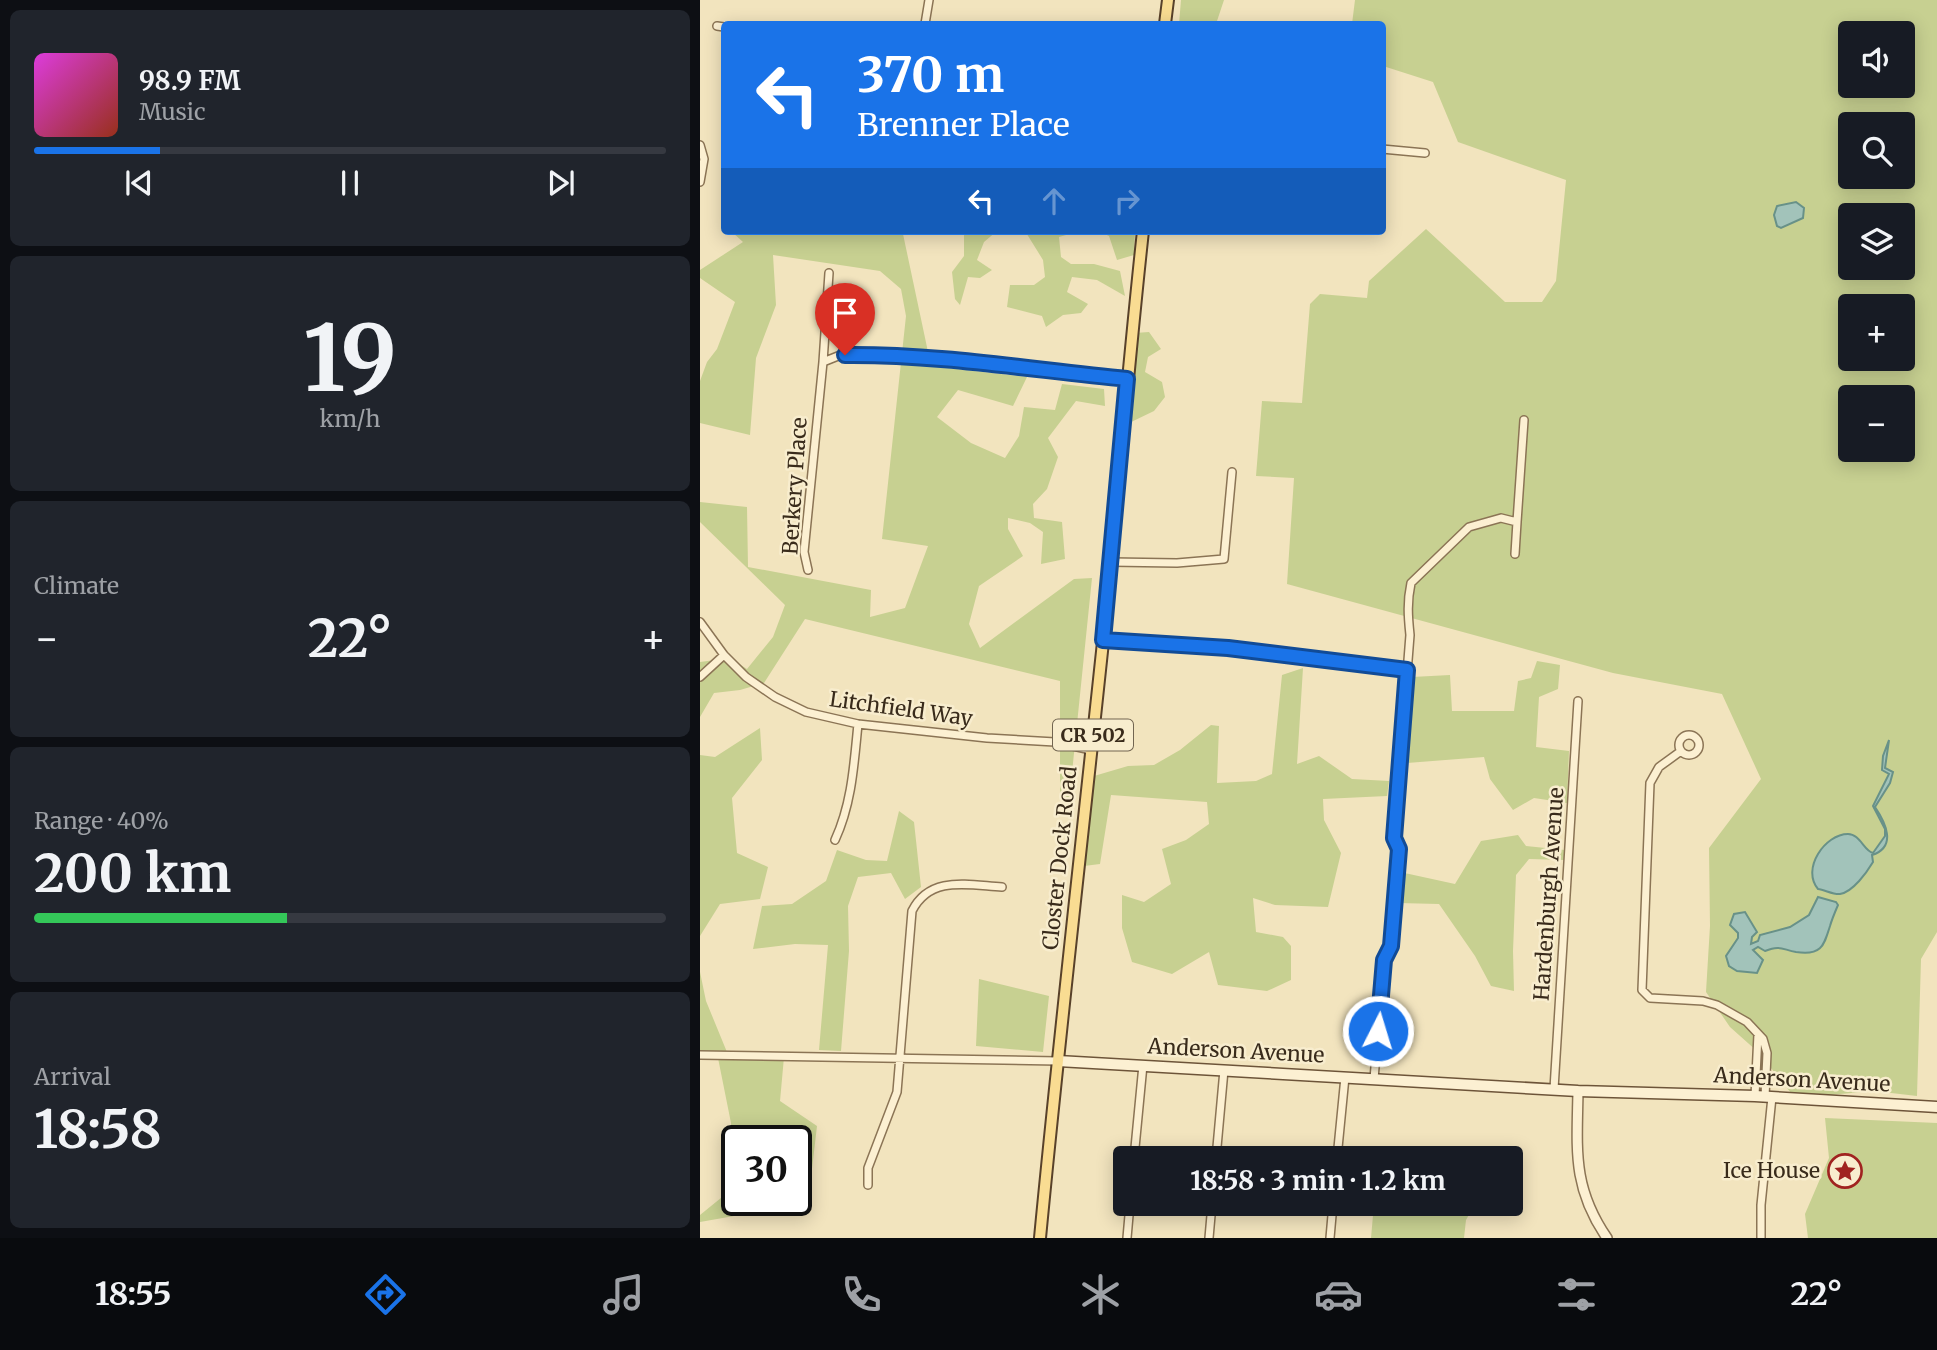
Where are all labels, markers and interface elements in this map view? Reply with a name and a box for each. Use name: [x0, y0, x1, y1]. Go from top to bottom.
map controls: [1838, 21, 1915, 462]
button: sound: [1838, 21, 1915, 98]
text: 370 m: [857, 44, 1004, 105]
icon: left: [742, 49, 833, 140]
text: 98.9 FM: [139, 64, 241, 97]
text: Music: [139, 97, 206, 126]
text: Brenner Place: [857, 105, 1070, 145]
button: search: [1838, 112, 1915, 189]
icon: previous: [120, 164, 158, 202]
icon: pause: [331, 164, 369, 202]
icon: next: [542, 164, 580, 202]
icon: left: [962, 182, 1000, 220]
icon: ahead: [1035, 182, 1073, 220]
icon: right: [1108, 182, 1146, 220]
button: layers: [1838, 203, 1915, 280]
pin: [815, 283, 875, 355]
icon: arrive: [826, 294, 864, 332]
button: +: [1838, 294, 1915, 371]
text: 19: [303, 301, 397, 416]
button: −: [1838, 385, 1915, 462]
text: km/h: [320, 404, 380, 433]
street label: Berkery Place: [776, 416, 813, 556]
text: Climate: [34, 571, 119, 600]
text: 22°: [308, 606, 392, 671]
text: −: [34, 615, 59, 662]
text: +: [641, 615, 666, 662]
street label: Litchfield Way: [828, 685, 975, 732]
road number: CR 502: [1053, 720, 1133, 750]
street label: Closter Dock Road: [1036, 764, 1083, 951]
street label: Hardenburgh Avenue: [1528, 786, 1569, 1002]
text: Range · 40%: [34, 806, 169, 835]
text: 200 km: [34, 841, 231, 906]
position arrow: [1341, 994, 1415, 1068]
street label: Anderson Avenue: [1146, 1032, 1325, 1069]
street label: Anderson Avenue: [1712, 1061, 1891, 1098]
text: Arrival: [34, 1062, 111, 1091]
text: 18:58: [34, 1097, 162, 1162]
speed limit sign: 30: [721, 1125, 812, 1216]
place icon: Ice House: [1826, 1152, 1864, 1190]
place label: Ice House: [1723, 1157, 1820, 1184]
text: 18:58 · 3 min · 1.2 km: [1190, 1164, 1446, 1197]
icon: directions: [361, 1270, 410, 1319]
icon: music: [599, 1270, 648, 1319]
icon: phone: [837, 1270, 886, 1319]
icon: climate: [1076, 1270, 1125, 1319]
icon: car: [1314, 1270, 1363, 1319]
icon: filters: [1552, 1270, 1601, 1319]
text: 18:55: [95, 1274, 171, 1314]
text: 22°: [1790, 1274, 1842, 1314]

